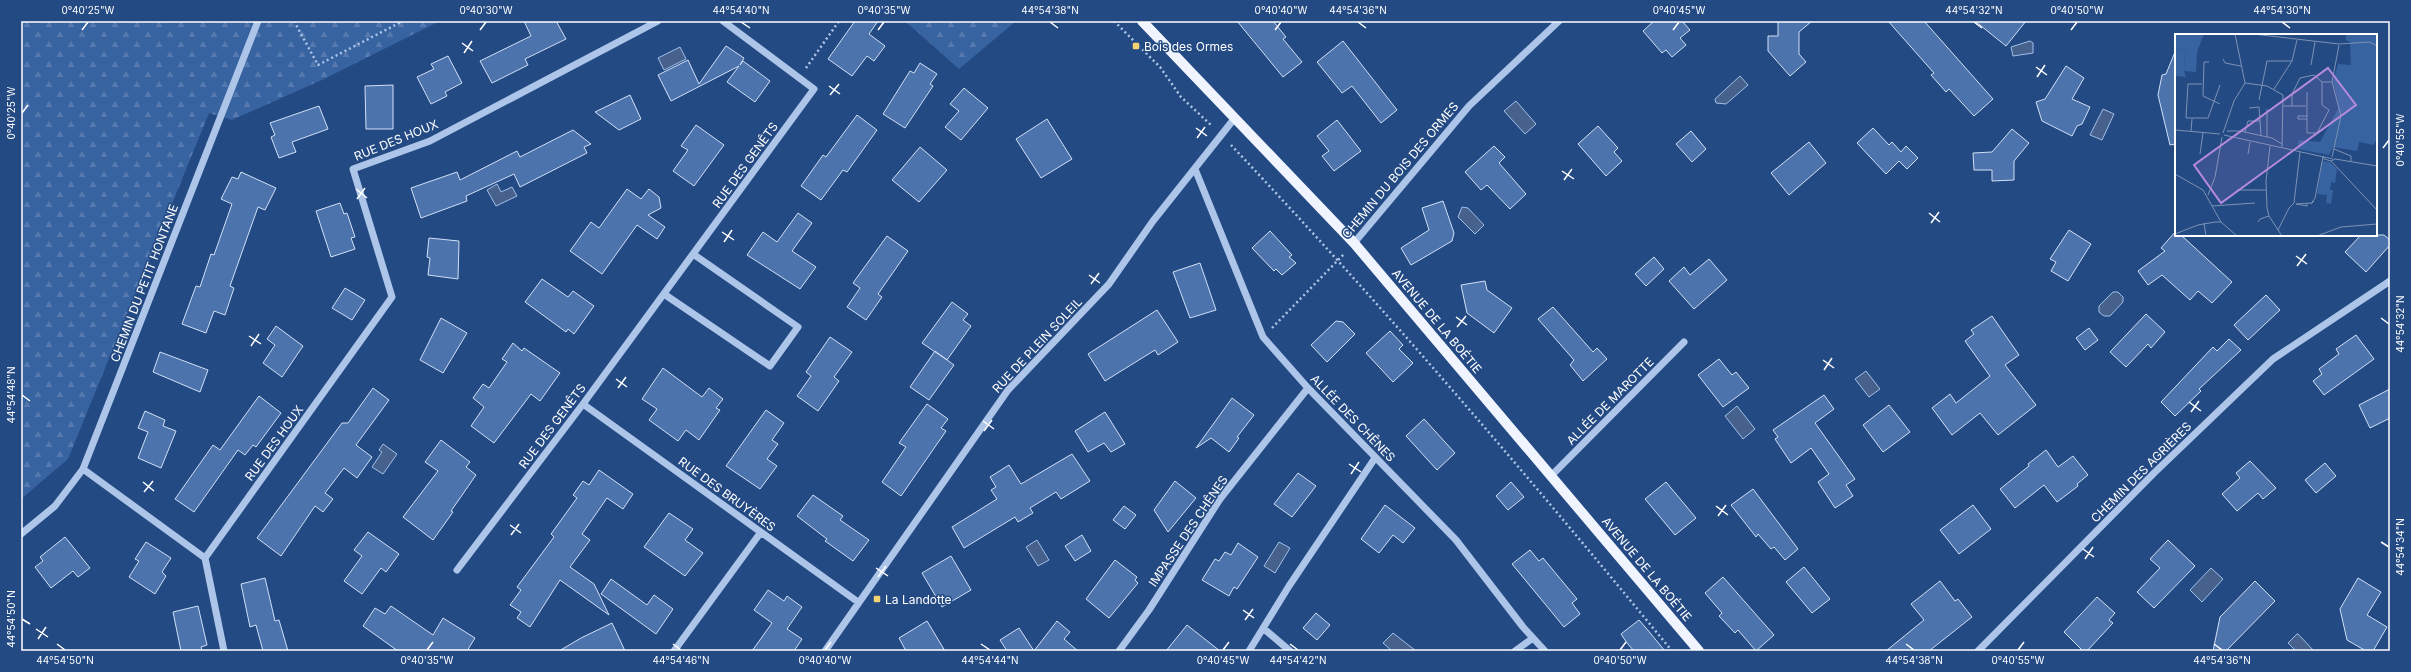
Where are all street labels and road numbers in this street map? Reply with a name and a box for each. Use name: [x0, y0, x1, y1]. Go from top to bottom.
street label: CHEMIN DU BOIS DES ORMES: [1339, 99, 1462, 241]
street label: RUE DES HOUX: [352, 116, 440, 164]
street label: RUE DES GENÊTS: [709, 119, 781, 211]
street label: CHEMIN DU PETIT HONTANE: [107, 202, 181, 364]
street label: AVENUE DE LA BOÉTIE: [1389, 266, 1485, 376]
street label: RUE DE PLEIN SOLEIL: [989, 294, 1085, 396]
street label: ALLÉE DE MAROTTE: [1563, 354, 1657, 448]
street label: ALLÉE DES CHÊNES: [1308, 371, 1399, 465]
street label: RUE DES GENÊTS: [515, 380, 589, 471]
street label: RUE DES HOUX: [242, 402, 306, 484]
street label: CHEMIN DES AGRIÈRES: [2088, 418, 2195, 525]
street label: RUE DES BRUYÈRES: [675, 454, 779, 535]
street label: IMPASSE DES CHÊNES: [1145, 472, 1231, 589]
street label: AVENUE DE LA BOÉTIE: [1599, 514, 1695, 624]

